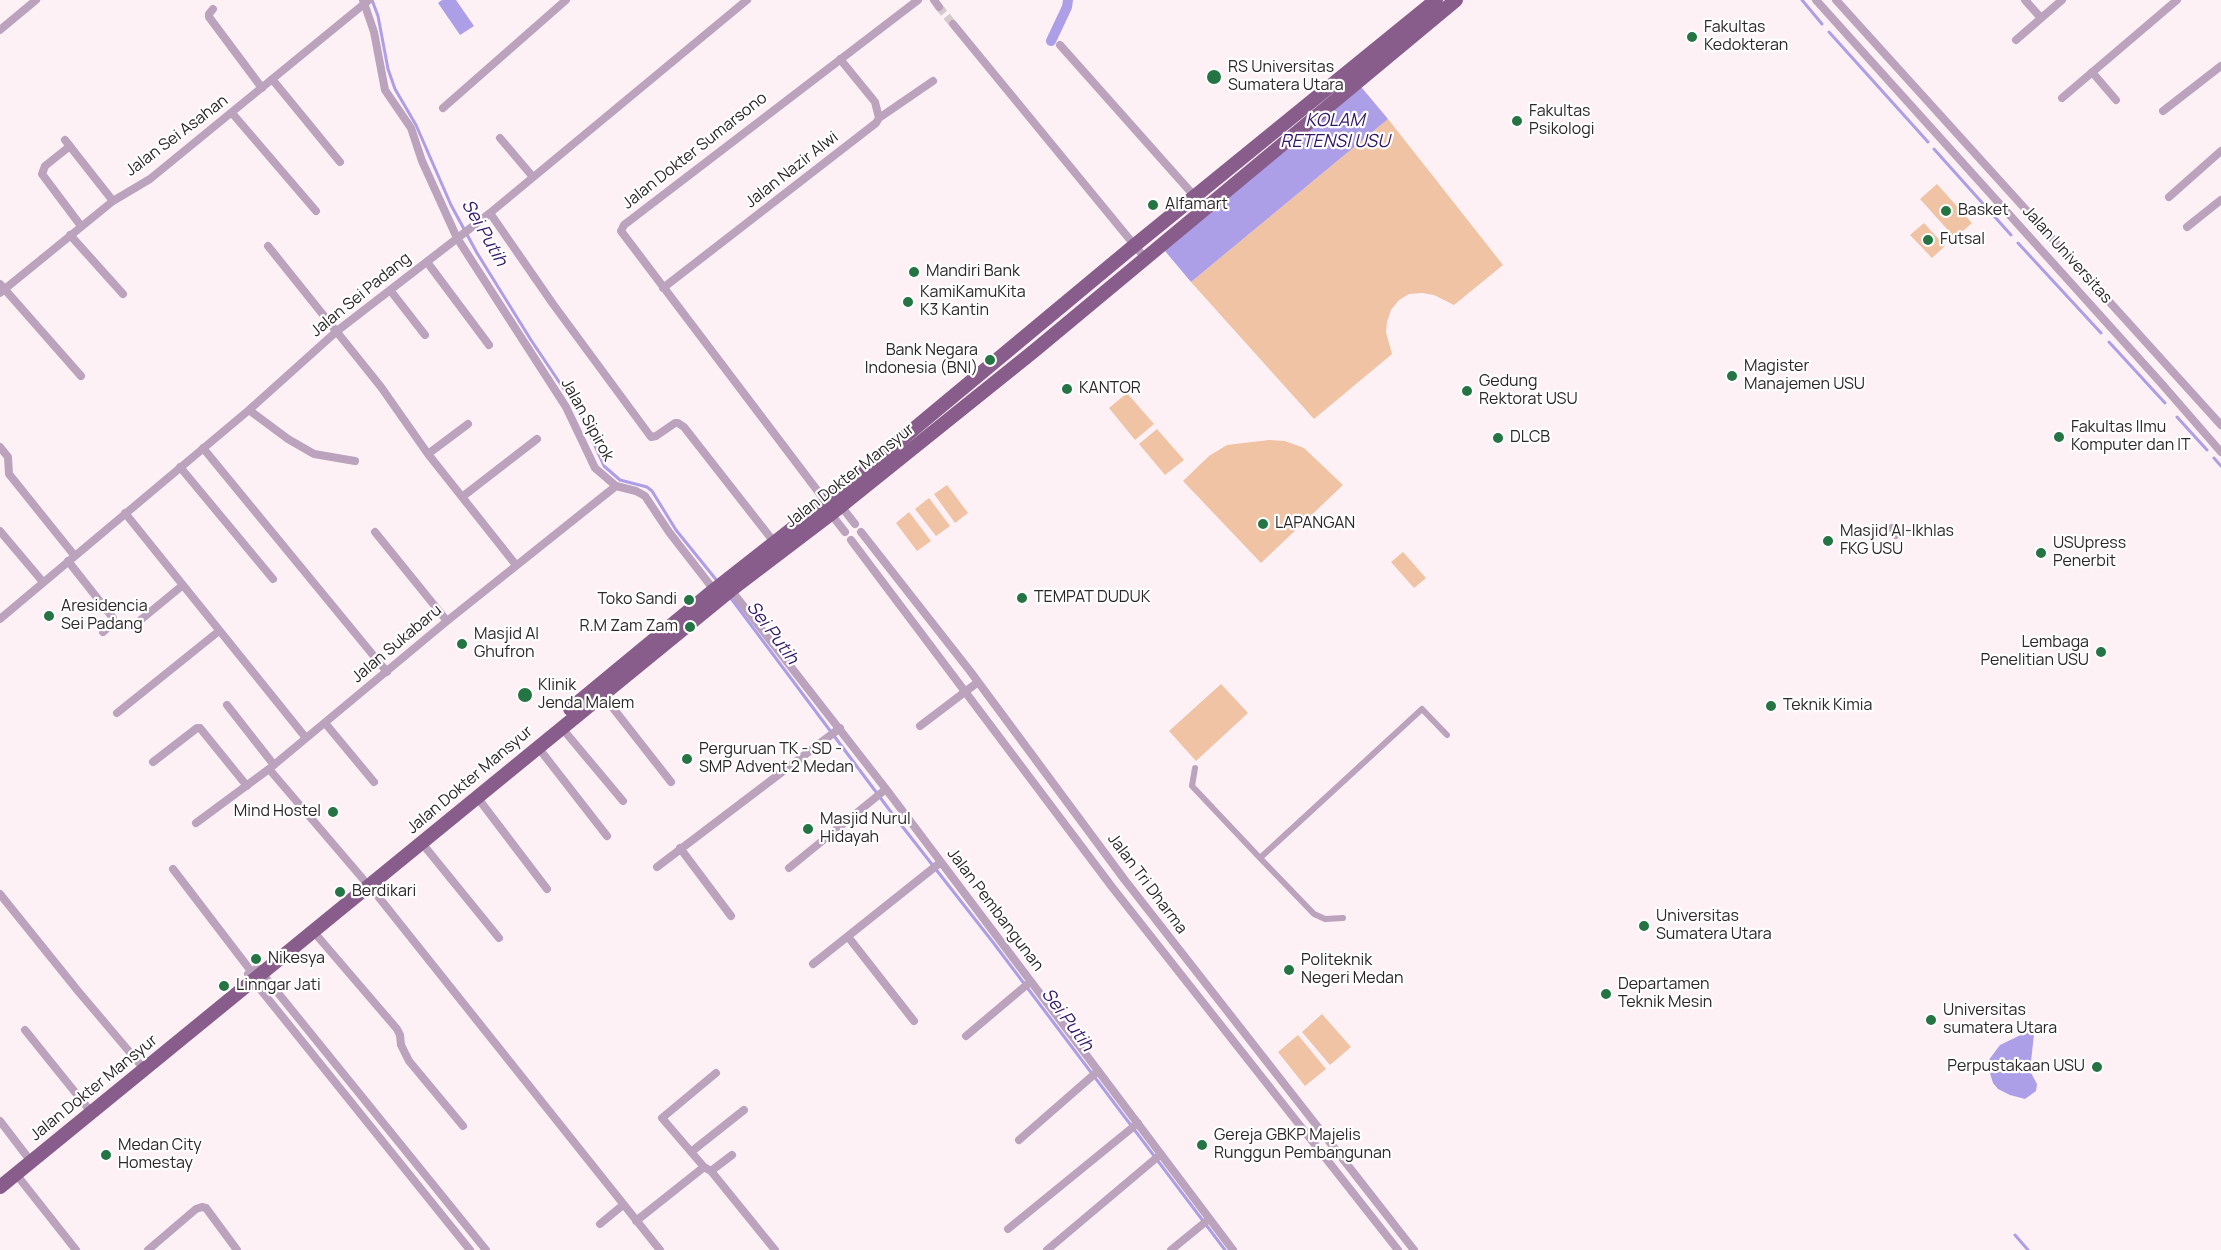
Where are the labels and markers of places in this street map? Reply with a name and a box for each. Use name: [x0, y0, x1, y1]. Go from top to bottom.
place label: Fakultas Kedokteran: [1704, 18, 1788, 56]
marker: Fakultas Kedokteran: [1685, 30, 1699, 44]
place label: RS Universitas Sumatera Utara: [1228, 58, 1344, 96]
marker: RS Universitas Sumatera Utara: [1205, 68, 1223, 86]
place label: Fakultas Psikologi: [1529, 102, 1594, 140]
marker: Fakultas Psikologi: [1510, 114, 1524, 128]
place label: Alfamart: [1165, 195, 1228, 215]
marker: Alfamart: [1146, 198, 1160, 212]
place label: Basket: [1958, 201, 2009, 221]
marker: Basket: [1939, 204, 1953, 218]
place label: Futsal: [1940, 230, 1985, 250]
marker: Futsal: [1921, 233, 1935, 247]
place label: Mandiri Bank: [926, 262, 1020, 282]
marker: Mandiri Bank: [907, 265, 921, 279]
place label: KamiKamuKita K3 Kantin: [920, 283, 1026, 321]
marker: KamiKamuKita K3 Kantin: [901, 295, 915, 309]
place label: Bank Negara Indonesia (BNI): [865, 341, 978, 379]
marker: Bank Negara Indonesia (BNI): [983, 353, 997, 367]
place label: Magister Manajemen USU: [1744, 357, 1865, 395]
marker: Magister Manajemen USU: [1725, 369, 1739, 383]
place label: Gedung Rektorat USU: [1479, 372, 1578, 410]
place label: KANTOR: [1079, 379, 1141, 399]
marker: KANTOR: [1060, 382, 1074, 396]
marker: Gedung Rektorat USU: [1460, 384, 1474, 398]
place label: Fakultas Ilmu Komputer dan IT: [2071, 418, 2191, 456]
place label: DLCB: [1510, 428, 1550, 448]
marker: Fakultas Ilmu Komputer dan IT: [2052, 430, 2066, 444]
marker: DLCB: [1491, 431, 1505, 445]
place label: LAPANGAN: [1275, 514, 1355, 534]
marker: LAPANGAN: [1256, 517, 1270, 531]
place label: Masjid Al-Ikhlas FKG USU: [1840, 522, 1954, 560]
marker: Masjid Al-Ikhlas FKG USU: [1821, 534, 1835, 548]
place label: USUpress Penerbit: [2053, 534, 2126, 572]
marker: USUpress Penerbit: [2034, 546, 2048, 560]
place label: TEMPAT DUDUK: [1034, 588, 1150, 608]
place label: Toko Sandi: [597, 590, 677, 610]
marker: TEMPAT DUDUK: [1015, 591, 1029, 605]
marker: Toko Sandi: [682, 593, 696, 607]
place label: Aresidencia Sei Padang: [61, 597, 148, 635]
marker: Aresidencia Sei Padang: [42, 609, 56, 623]
place label: R.M Zam Zam: [579, 617, 678, 637]
marker: R.M Zam Zam: [683, 620, 697, 634]
place label: Masjid Al Ghufron: [474, 625, 539, 663]
place label: Lembaga Penelitian USU: [1980, 633, 2089, 671]
marker: Masjid Al Ghufron: [455, 637, 469, 651]
marker: Lembaga Penelitian USU: [2094, 645, 2108, 659]
place label: Klinik Jenda Malem: [538, 676, 634, 714]
marker: Klinik Jenda Malem: [516, 686, 534, 704]
place label: Teknik Kimia: [1783, 696, 1872, 716]
marker: Teknik Kimia: [1764, 699, 1778, 713]
place label: Perguruan TK - SD - SMP Advent 2 Medan: [699, 740, 854, 778]
marker: Perguruan TK - SD - SMP Advent 2 Medan: [680, 752, 694, 766]
place label: Mind Hostel: [234, 802, 321, 822]
marker: Mind Hostel: [326, 805, 340, 819]
place label: Masjid Nurul Hidayah: [820, 810, 911, 848]
marker: Masjid Nurul Hidayah: [801, 822, 815, 836]
place label: Berdikari: [352, 882, 416, 902]
marker: Berdikari: [333, 885, 347, 899]
place label: Universitas Sumatera Utara: [1656, 907, 1772, 945]
marker: Universitas Sumatera Utara: [1637, 919, 1651, 933]
place label: Nikesya: [268, 949, 325, 969]
place label: Politeknik Negeri Medan: [1301, 951, 1404, 989]
marker: Nikesya: [249, 952, 263, 966]
marker: Politeknik Negeri Medan: [1282, 963, 1296, 977]
place label: Departamen Teknik Mesin: [1618, 975, 1712, 1013]
place label: Linngar Jati: [236, 976, 321, 996]
marker: Linngar Jati: [217, 979, 231, 993]
marker: Departamen Teknik Mesin: [1599, 987, 1613, 1001]
place label: Universitas sumatera Utara: [1943, 1001, 2057, 1039]
marker: Universitas sumatera Utara: [1924, 1013, 1938, 1027]
place label: Perpustakaan USU: [1947, 1057, 2085, 1077]
marker: Perpustakaan USU: [2090, 1060, 2104, 1074]
place label: Gereja GBKP Majelis Runggun Pembangunan: [1214, 1126, 1391, 1164]
place label: Medan City Homestay: [118, 1136, 202, 1174]
marker: Gereja GBKP Majelis Runggun Pembangunan: [1195, 1138, 1209, 1152]
marker: Medan City Homestay: [99, 1148, 113, 1162]

